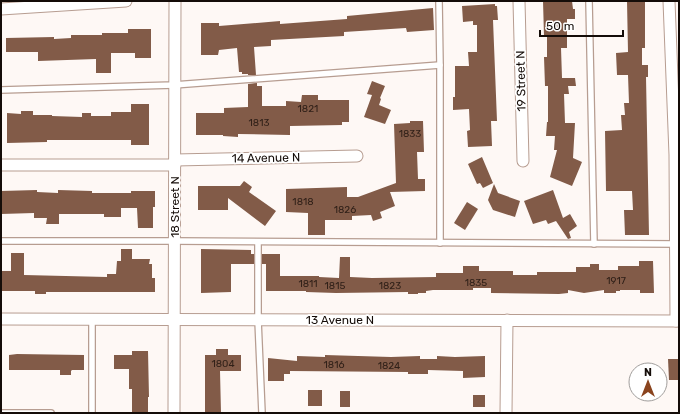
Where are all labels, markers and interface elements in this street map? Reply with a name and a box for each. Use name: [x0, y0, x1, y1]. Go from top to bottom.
scale bar: [540, 12, 623, 38]
text: 50 m: [546, 19, 574, 33]
street label: 19 Street N: [513, 50, 529, 112]
house number: 1821: [298, 103, 318, 115]
house number: 1813: [249, 117, 269, 129]
house number: 1833: [399, 128, 421, 140]
street label: 14 Avenue N: [232, 150, 300, 166]
street label: 18 Street N: [168, 176, 182, 238]
house number: 1818: [292, 196, 314, 208]
house number: 1826: [334, 204, 356, 216]
house number: 1917: [606, 275, 626, 287]
house number: 1835: [465, 277, 487, 289]
house number: 1811: [298, 278, 318, 290]
house number: 1815: [325, 280, 345, 292]
house number: 1823: [379, 280, 401, 292]
street label: 13 Avenue N: [306, 313, 374, 327]
house number: 1804: [211, 358, 235, 370]
house number: 1816: [324, 359, 344, 371]
house number: 1824: [378, 360, 400, 372]
north arrow: [628, 362, 668, 402]
text: N: [644, 366, 652, 379]

